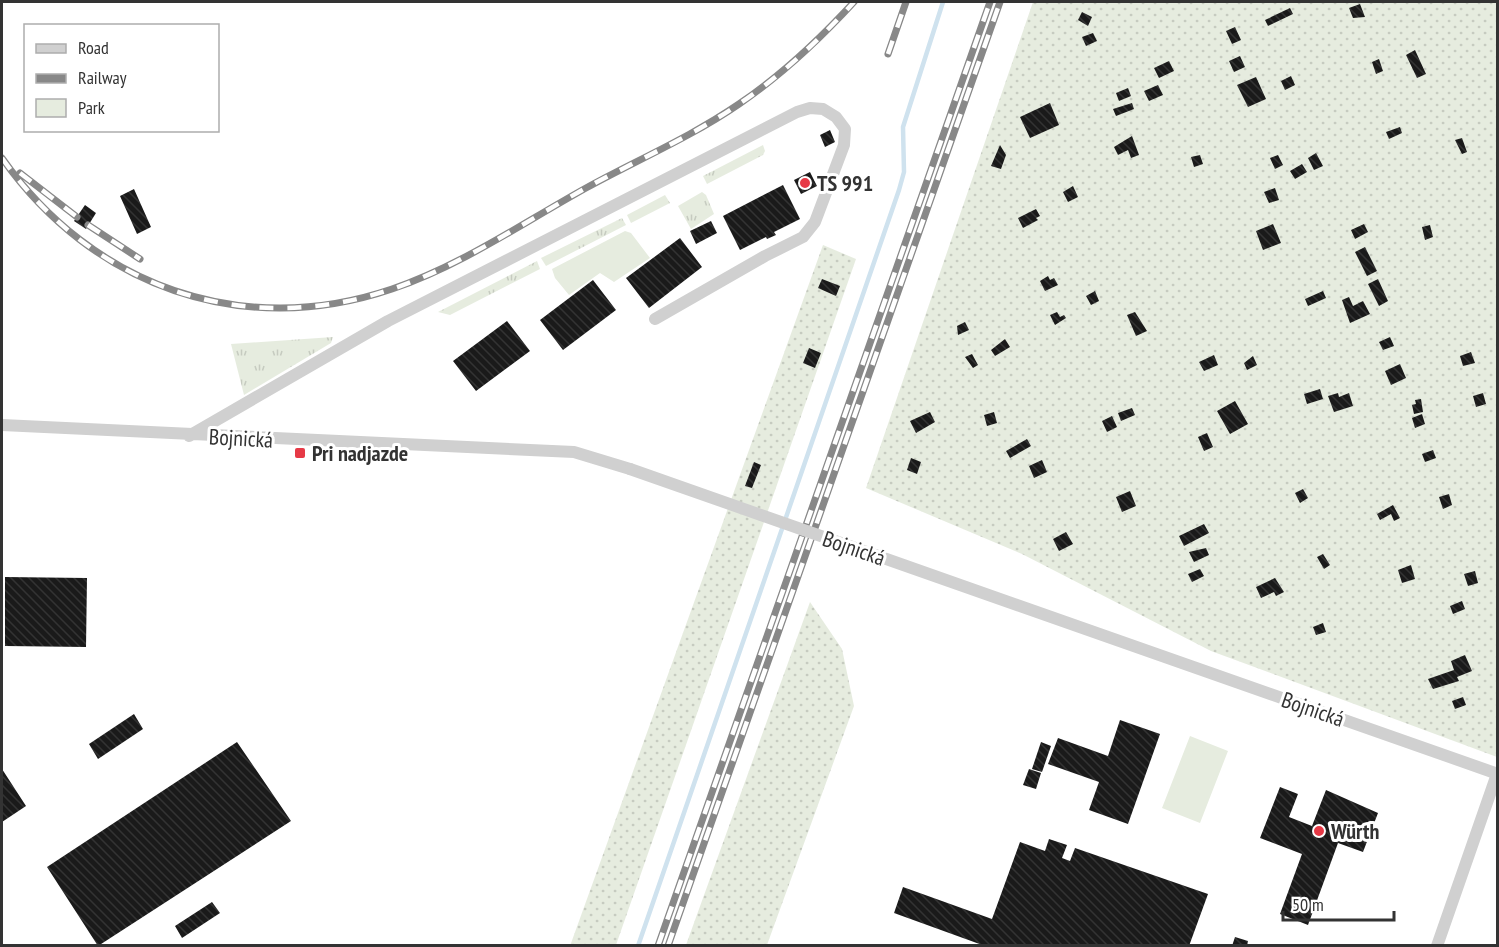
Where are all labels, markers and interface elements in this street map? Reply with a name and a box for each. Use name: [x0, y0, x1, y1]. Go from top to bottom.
legend: [24, 24, 219, 132]
text: Road: [78, 36, 109, 59]
text: Railway: [78, 66, 127, 89]
text: Park: [78, 96, 105, 119]
place label: TS 991: [817, 169, 873, 197]
marker: TS 991: [798, 176, 812, 190]
street label: Bojnická: [208, 422, 274, 454]
place label: Pri nadjazde: [312, 439, 408, 467]
marker: Pri nadjazde: [293, 446, 307, 460]
street label: Bojnická: [819, 524, 889, 572]
street label: Bojnická: [1278, 685, 1348, 733]
place label: Würth: [1330, 817, 1379, 845]
marker: Würth: [1312, 824, 1326, 838]
scale bar: [1283, 884, 1394, 922]
text: 50 m: [1292, 893, 1324, 916]

